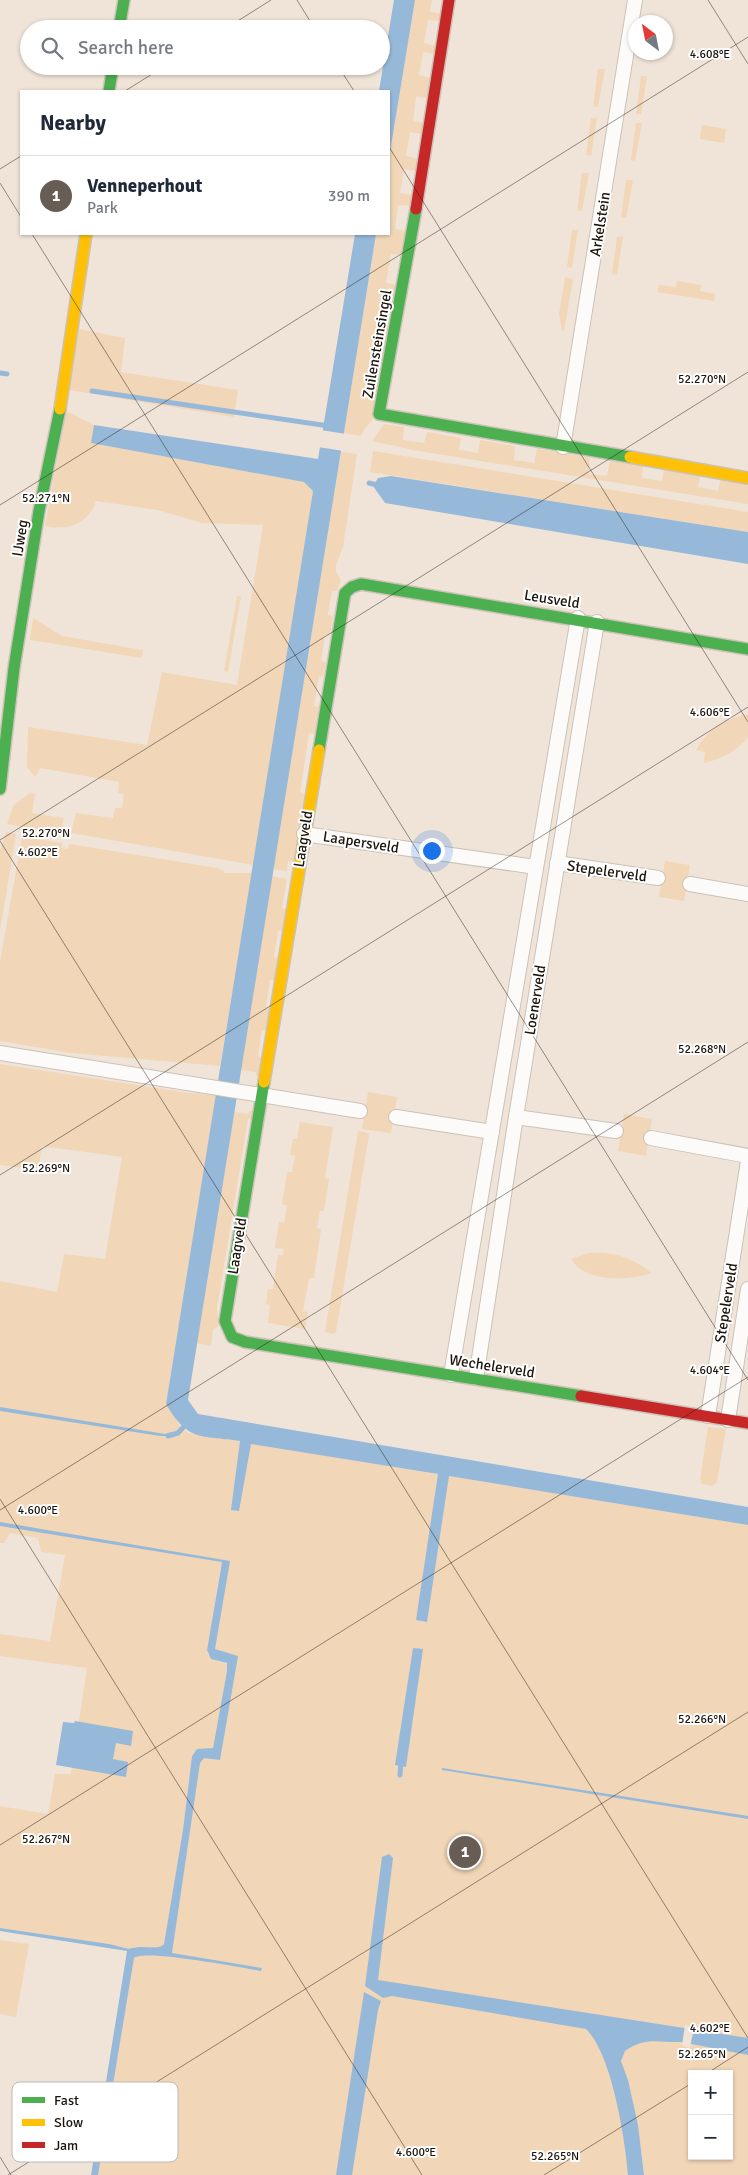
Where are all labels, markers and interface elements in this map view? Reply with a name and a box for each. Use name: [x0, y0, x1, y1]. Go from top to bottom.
north arrow: [628, 15, 673, 60]
search box: [20, 20, 390, 75]
icon: search: [38, 34, 66, 62]
text: Search here: [78, 36, 174, 60]
text: 4.608°E: [690, 47, 730, 62]
text: Nearby: [40, 110, 106, 136]
text: Venneperhout: [87, 174, 202, 198]
text: 1: [52, 186, 60, 206]
text: 390 m: [328, 186, 370, 206]
street label: Arkelstein: [586, 190, 614, 258]
text: Park: [87, 198, 118, 218]
street label: Zuilensteinsingel: [359, 288, 395, 400]
text: 52.270°N: [678, 372, 726, 387]
text: 52.271°N: [22, 491, 70, 506]
street label: IJweg: [8, 518, 32, 558]
street label: Leusveld: [523, 586, 581, 612]
text: 4.606°E: [690, 705, 730, 720]
street label: Laagveld: [290, 809, 316, 869]
text: 52.270°N: [22, 826, 70, 841]
street label: Laapersveld: [322, 827, 400, 857]
your location: [419, 838, 445, 864]
text: 4.602°E: [18, 845, 58, 860]
street label: Stepelerveld: [566, 856, 648, 886]
street label: Loenerveld: [521, 964, 549, 1036]
text: 52.268°N: [678, 1042, 726, 1057]
text: 52.269°N: [22, 1161, 70, 1176]
street label: Laagveld: [224, 1216, 250, 1276]
street label: Stepelerveld: [711, 1262, 741, 1344]
street label: Wechelerveld: [448, 1350, 536, 1382]
text: 4.604°E: [690, 1363, 730, 1378]
text: 4.600°E: [18, 1503, 58, 1518]
text: 52.266°N: [678, 1712, 726, 1727]
text: 52.267°N: [22, 1832, 70, 1847]
pin: 1: [449, 1833, 481, 1871]
text: 4.602°E: [690, 2021, 730, 2036]
text: 52.265°N: [678, 2047, 726, 2062]
map controls: [688, 2070, 733, 2160]
button: +: [688, 2070, 733, 2115]
legend: [12, 2082, 178, 2162]
text: Fast: [54, 2092, 79, 2109]
text: Slow: [54, 2114, 83, 2131]
button: −: [688, 2115, 733, 2160]
text: Jam: [54, 2137, 78, 2154]
text: 4.600°E: [396, 2145, 436, 2160]
text: 52.265°N: [531, 2149, 579, 2164]

